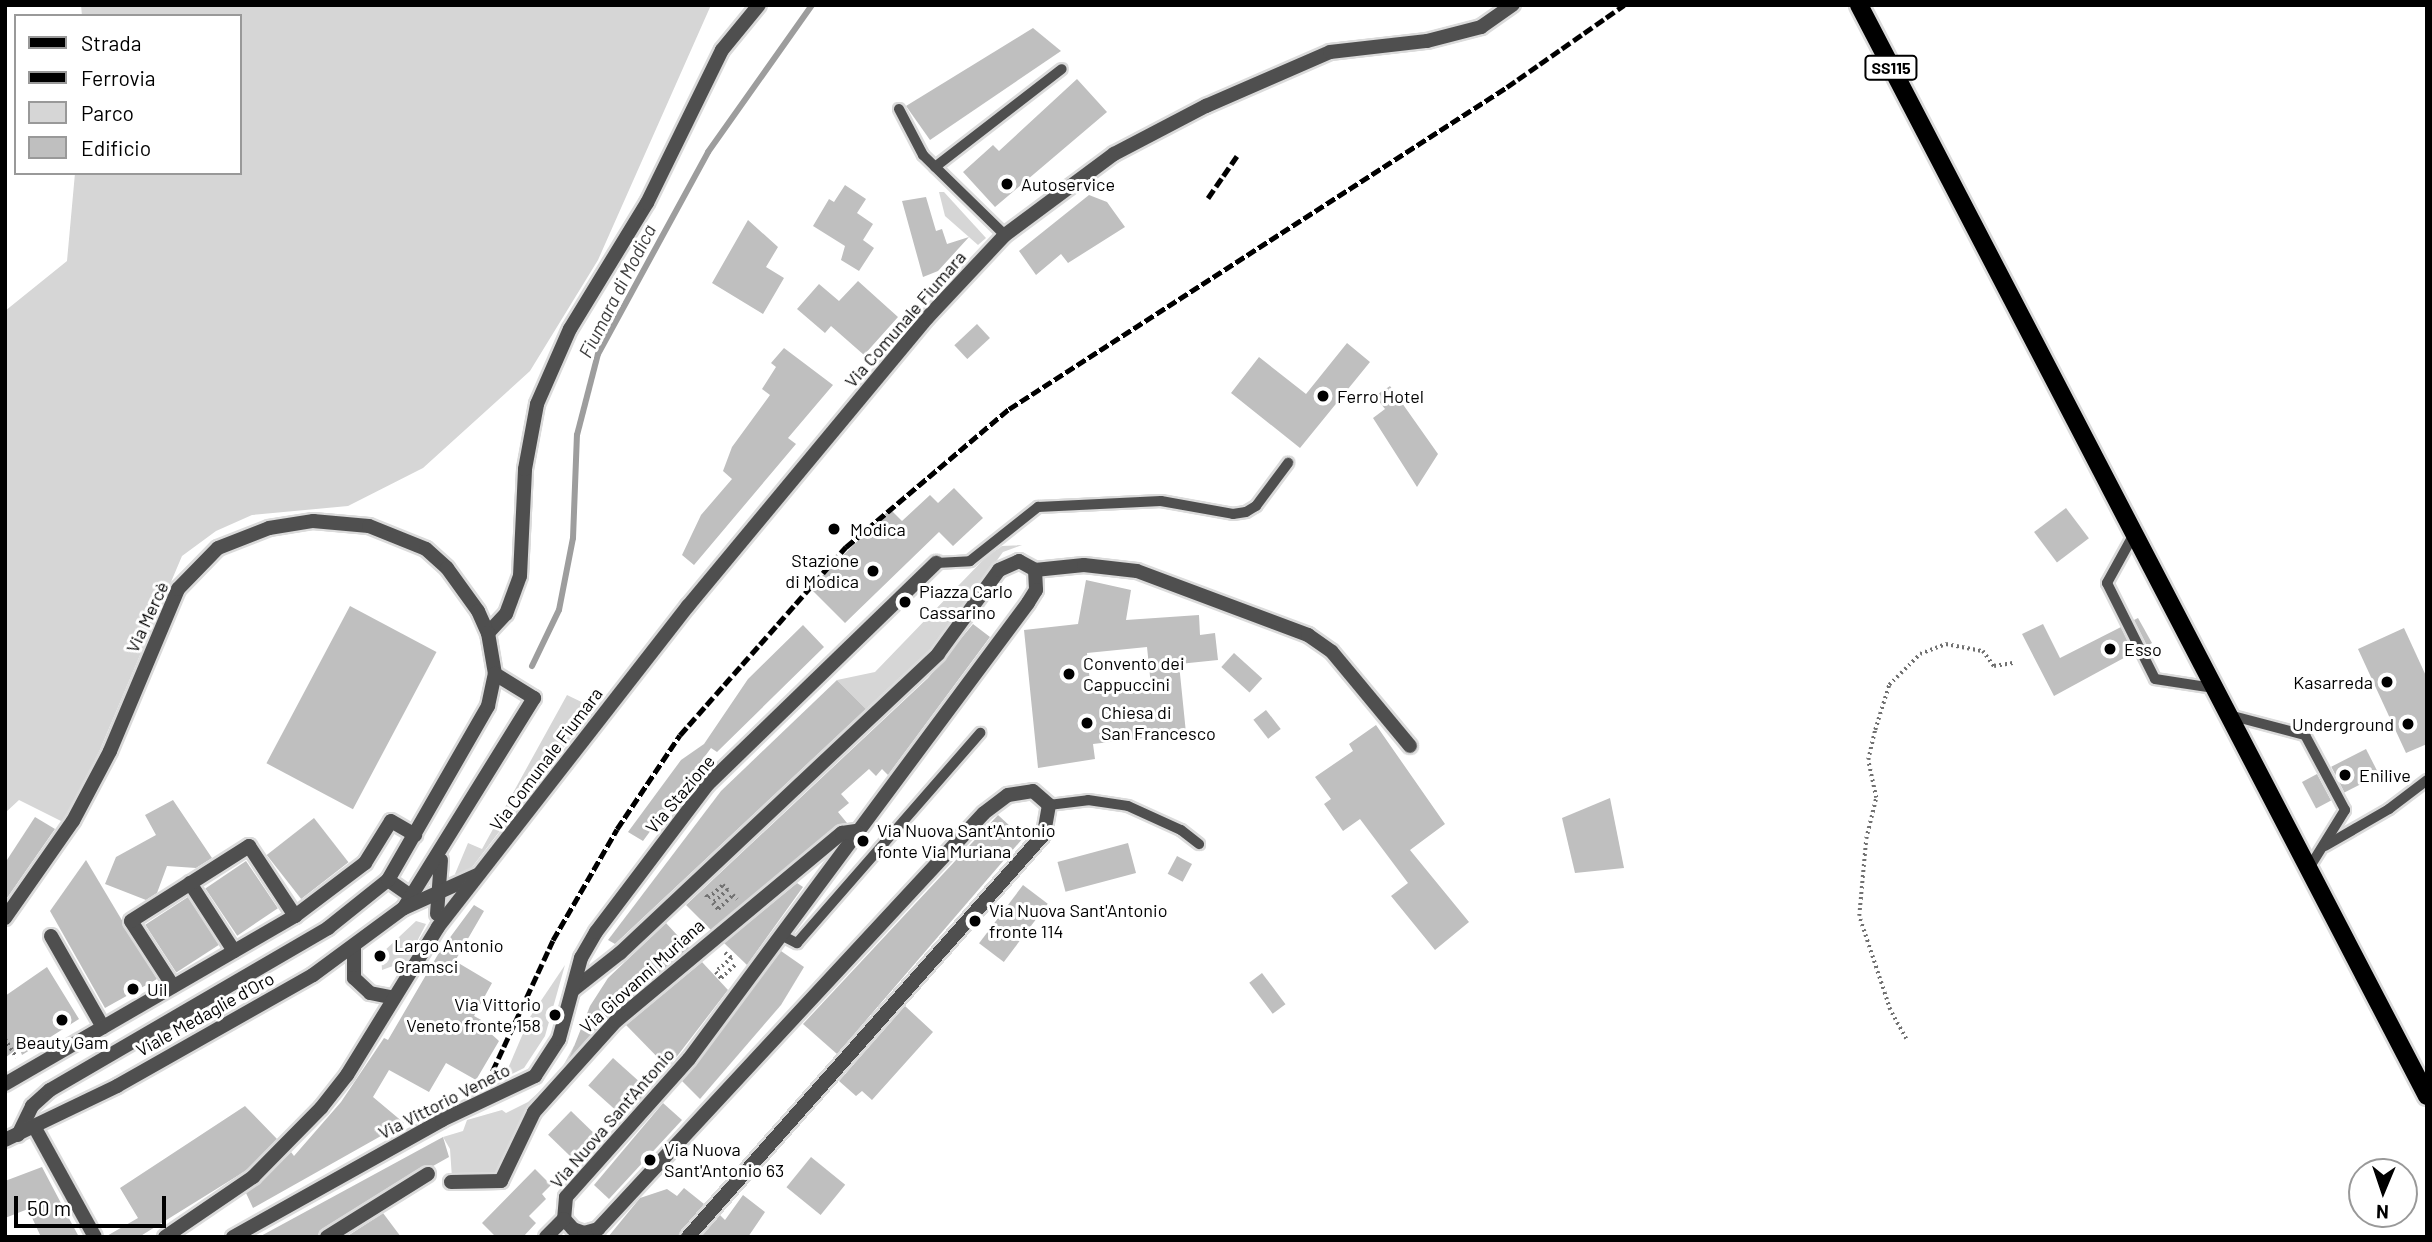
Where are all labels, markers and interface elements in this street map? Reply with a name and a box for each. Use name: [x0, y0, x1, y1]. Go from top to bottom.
legend: [14, 14, 242, 175]
text: Strada: [81, 30, 141, 55]
road number: SS115: [1863, 55, 1919, 80]
text: Ferrovia: [81, 65, 156, 90]
text: Parco: [81, 100, 134, 125]
text: Edificio: [81, 135, 151, 160]
place label: Autoservice: [1021, 173, 1115, 195]
marker: Autoservice: [999, 176, 1015, 192]
water label: Fiumara di Modica: [574, 220, 660, 362]
street label: Via Comunale Fiumara: [840, 246, 970, 392]
place label: Ferro Hotel: [1337, 385, 1424, 407]
marker: Ferro Hotel: [1315, 388, 1331, 404]
place label: Modica: [850, 518, 906, 540]
marker: Modica: [824, 519, 844, 539]
place label: Stazione di Modica: [785, 550, 859, 592]
marker: Stazione di Modica: [865, 563, 881, 579]
street label: Via Mercè: [121, 578, 173, 656]
place label: Piazza Carlo Cassarino: [919, 581, 1013, 624]
marker: Piazza Carlo Cassarino: [897, 594, 913, 610]
place label: Esso: [2124, 638, 2162, 660]
marker: Esso: [2102, 641, 2118, 657]
place label: Convento dei Cappuccini: [1083, 653, 1185, 696]
marker: Convento dei Cappuccini: [1061, 666, 1077, 682]
place label: Kasarreda: [2293, 671, 2373, 693]
marker: Kasarreda: [2379, 674, 2395, 690]
street label: Via Comunale Fiumara: [485, 683, 607, 835]
place label: Chiesa di San Francesco: [1101, 702, 1216, 744]
place label: Underground: [2292, 713, 2394, 735]
marker: Chiesa di San Francesco: [1079, 715, 1095, 731]
marker: Underground: [2400, 716, 2416, 732]
street label: Via Stazione: [641, 750, 719, 838]
place label: Enilive: [2359, 764, 2411, 786]
marker: Enilive: [2337, 767, 2353, 783]
place label: Via Nuova Sant'Antonio fonte Via Muriana: [877, 820, 1055, 862]
marker: Via Nuova Sant'Antonio fonte Via Muriana: [855, 833, 871, 849]
place label: Via Nuova Sant'Antonio fronte 114: [989, 900, 1167, 942]
marker: Via Nuova Sant'Antonio fronte 114: [967, 913, 983, 929]
street label: Via Giovanni Muriana: [575, 914, 709, 1038]
place label: Largo Antonio Gramsci: [394, 935, 504, 978]
marker: Largo Antonio Gramsci: [372, 948, 388, 964]
street label: Viale Medaglie d'Oro: [132, 967, 278, 1061]
place label: Uil: [147, 978, 167, 1000]
marker: Uil: [125, 981, 141, 997]
place label: Via Vittorio Veneto fronte 158: [406, 994, 541, 1036]
marker: Via Vittorio Veneto fronte 158: [547, 1007, 563, 1023]
marker: Beauty Gam: [54, 1012, 70, 1028]
place label: Beauty Gam: [15, 1031, 109, 1053]
street label: Via Nuova Sant'Antonio: [545, 1044, 679, 1192]
street label: Via Vittorio Veneto: [375, 1059, 513, 1143]
place label: Via Nuova Sant'Antonio 63: [664, 1139, 784, 1182]
marker: Via Nuova Sant'Antonio 63: [642, 1152, 658, 1168]
north arrow: [2348, 1158, 2418, 1228]
scale bar: [18, 1182, 170, 1226]
text: 50 m: [27, 1195, 71, 1220]
text: N: [2376, 1201, 2389, 1224]

